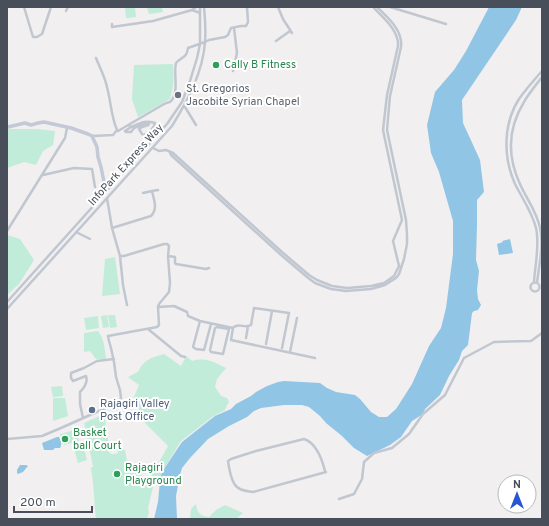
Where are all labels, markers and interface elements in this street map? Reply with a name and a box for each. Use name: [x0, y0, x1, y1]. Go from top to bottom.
place label: Cally B Fitness: [224, 58, 296, 72]
marker: Cally B Fitness: [211, 60, 221, 70]
place label: St. Gregorios Jacobite Syrian Chapel: [186, 82, 300, 109]
marker: St. Gregorios Jacobite Syrian Chapel: [173, 90, 183, 100]
street label: InfoPark Express Way: [85, 121, 167, 209]
place label: Rajagiri Valley Post Office: [100, 397, 170, 424]
marker: Rajagiri Valley Post Office: [87, 405, 97, 415]
place label: Basket ball Court: [73, 426, 122, 453]
marker: Basket ball Court: [60, 434, 70, 444]
place label: Rajagiri Playground: [125, 461, 182, 488]
marker: Rajagiri Playground: [112, 469, 122, 479]
north arrow: [497, 474, 537, 514]
text: N: [513, 478, 521, 492]
scale bar: [14, 488, 92, 514]
text: 200 m: [20, 495, 56, 511]

